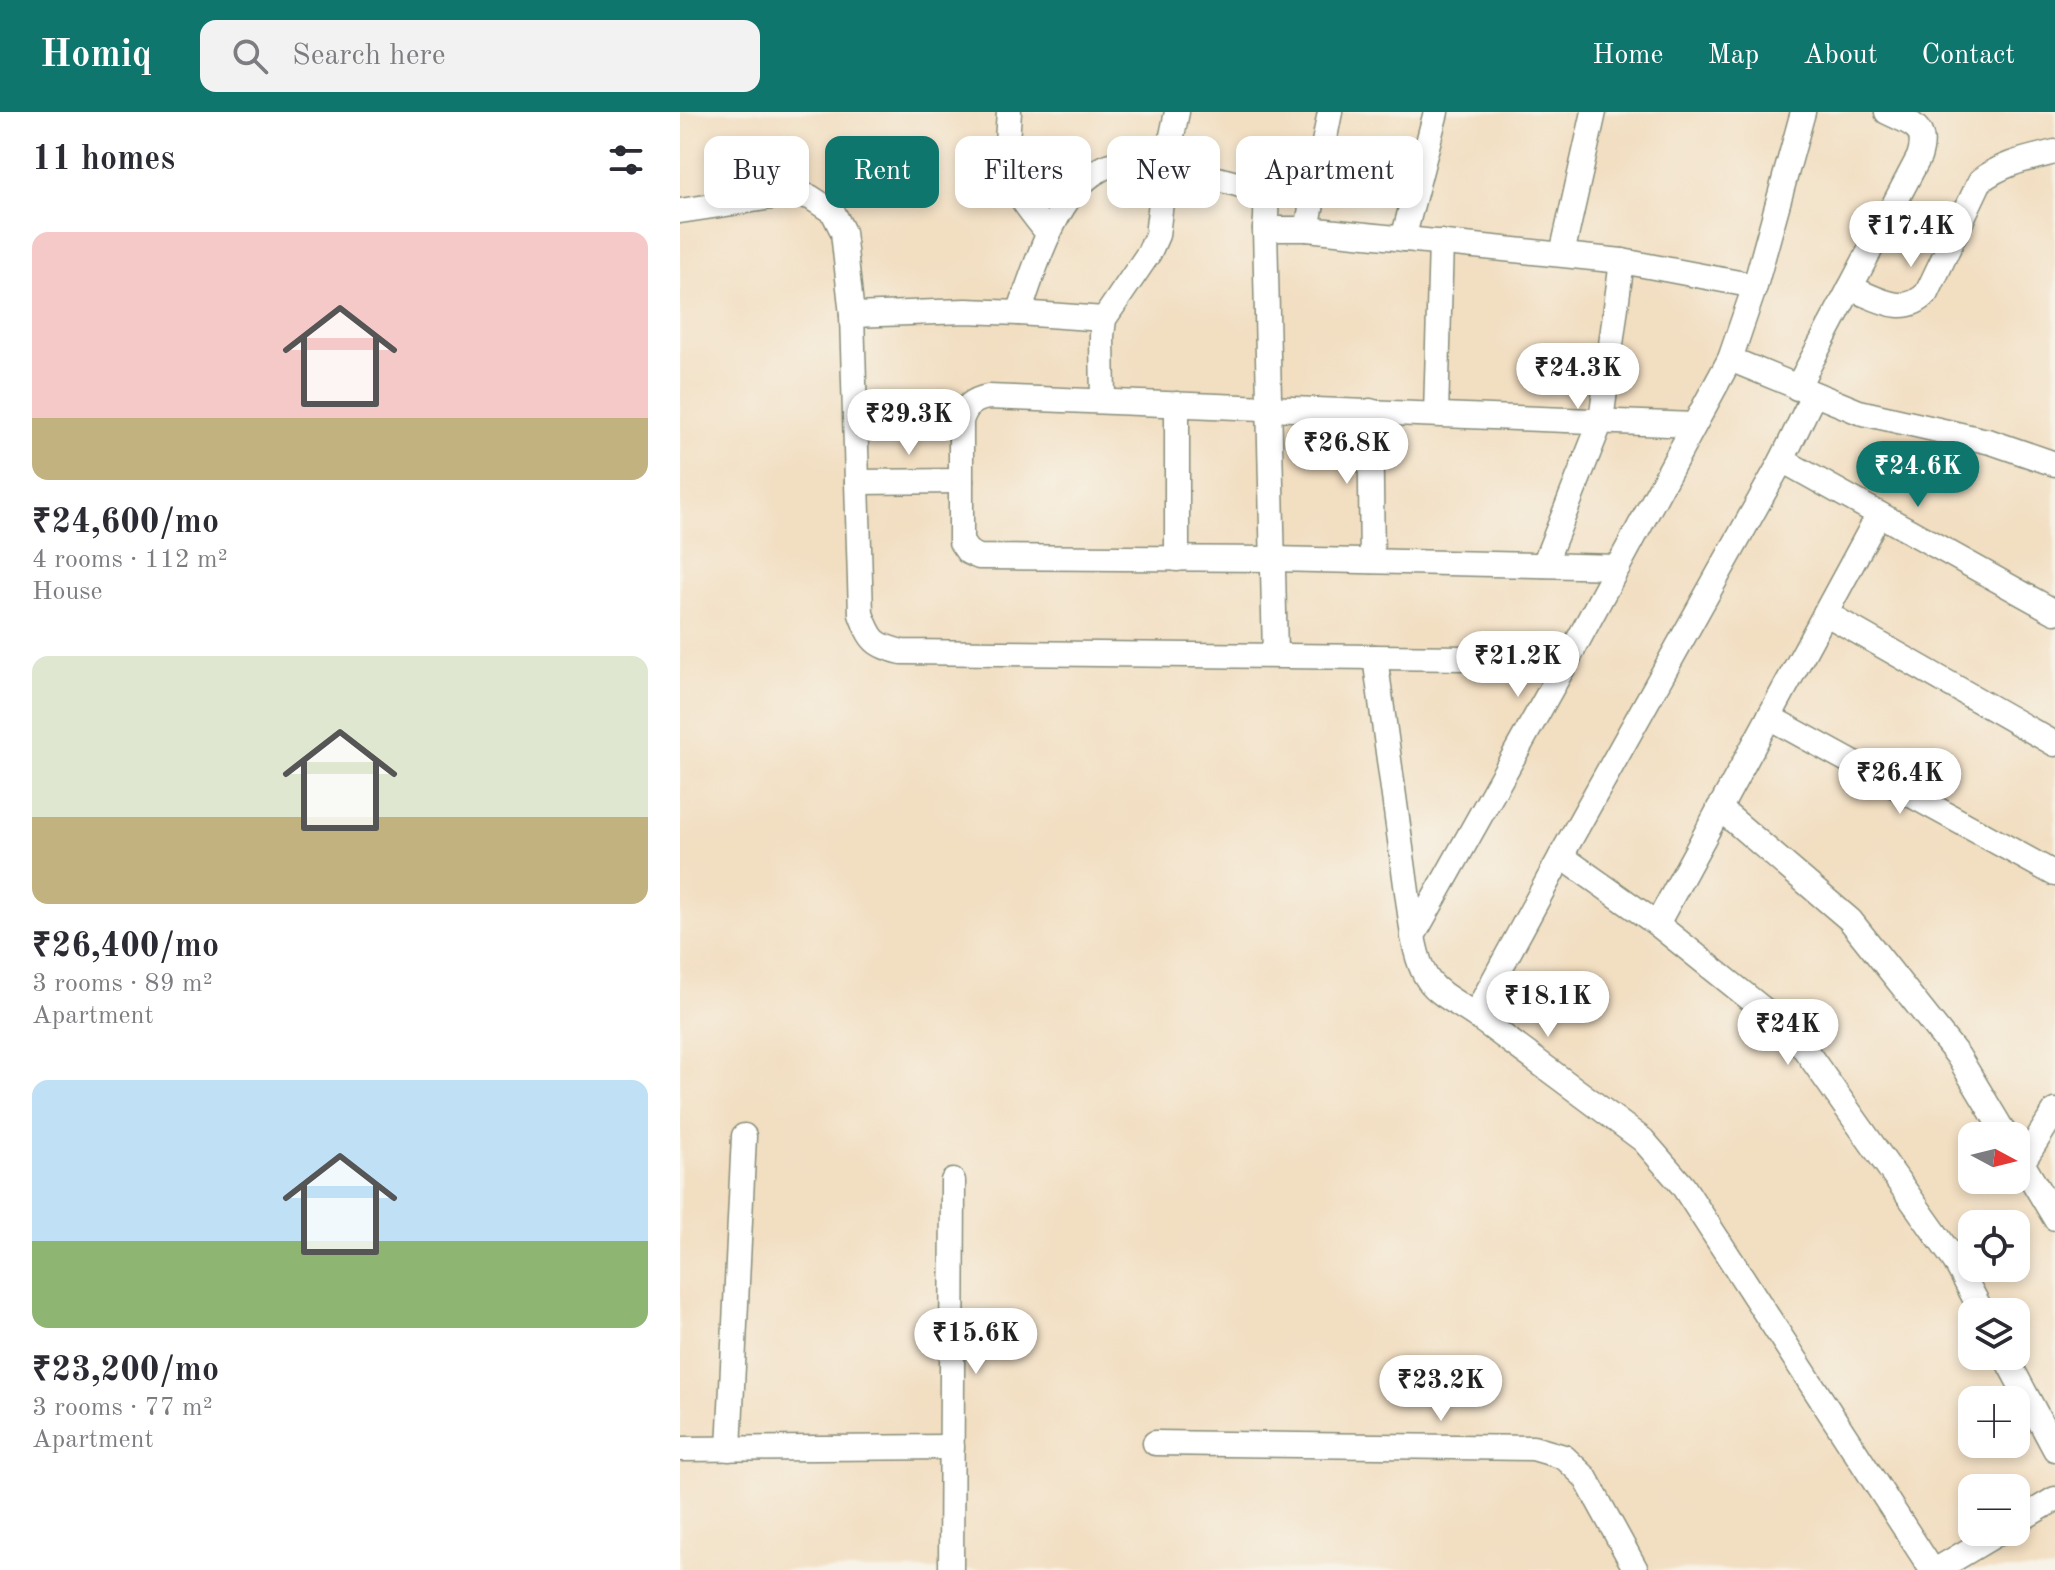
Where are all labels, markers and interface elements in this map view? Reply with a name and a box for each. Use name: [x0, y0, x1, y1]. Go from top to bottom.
search box: [200, 20, 760, 92]
icon: search: [228, 34, 272, 78]
text: Homiq: [40, 37, 152, 75]
text: Search here: [292, 41, 446, 71]
text: Home: [1592, 42, 1663, 70]
text: Map: [1707, 42, 1759, 70]
text: About: [1803, 42, 1878, 70]
text: Contact: [1922, 42, 2015, 70]
chip: Buy: [704, 136, 809, 208]
chip: Rent: [825, 136, 939, 208]
chip: Filters: [955, 136, 1091, 208]
chip: New: [1107, 136, 1220, 208]
chip: Apartment: [1236, 136, 1423, 208]
icon: filters: [604, 138, 648, 182]
text: 11 homes: [32, 143, 175, 177]
pin: ₹17.4K: [1846, 201, 1976, 269]
text: ₹17.4K: [1867, 214, 1955, 240]
icon: home: [268, 284, 412, 428]
pin: ₹24.3K: [1513, 343, 1643, 411]
text: ₹24.3K: [1534, 356, 1622, 382]
pin: ₹29.3K: [844, 389, 974, 457]
text: ₹29.3K: [865, 402, 953, 428]
pin: ₹26.8K: [1282, 418, 1412, 486]
text: ₹26.8K: [1303, 431, 1391, 457]
pin: ₹24.6K: [1853, 441, 1983, 509]
text: ₹24.6K: [1874, 454, 1962, 480]
text: ₹24,600/mo: [32, 506, 219, 540]
text: 4 rooms · 112 m²: [32, 547, 228, 573]
text: House: [32, 579, 103, 605]
pin: ₹21.2K: [1453, 631, 1583, 699]
text: ₹21.2K: [1474, 644, 1562, 670]
icon: home: [268, 708, 412, 852]
pin: ₹26.4K: [1835, 748, 1965, 816]
text: ₹26.4K: [1856, 761, 1944, 787]
text: ₹26,400/mo: [32, 930, 219, 964]
text: 3 rooms · 89 m²: [32, 971, 213, 997]
pin: ₹18.1K: [1483, 971, 1613, 1039]
text: ₹18.1K: [1504, 984, 1592, 1010]
pin: ₹24K: [1741, 999, 1835, 1067]
text: Apartment: [32, 1003, 154, 1029]
text: ₹24K: [1755, 1012, 1821, 1038]
north arrow: [1958, 1122, 2030, 1194]
map controls: [1958, 1122, 2030, 1546]
icon: home: [268, 1132, 412, 1276]
button: locate: [1958, 1210, 2030, 1282]
button: layers: [1958, 1298, 2030, 1370]
pin: ₹15.6K: [911, 1308, 1041, 1376]
text: ₹15.6K: [932, 1321, 1020, 1347]
text: ₹23,200/mo: [32, 1354, 219, 1388]
pin: ₹23.2K: [1376, 1355, 1506, 1423]
text: ₹23.2K: [1397, 1368, 1485, 1394]
button: +: [1958, 1386, 2030, 1458]
text: 3 rooms · 77 m²: [32, 1395, 213, 1421]
text: Apartment: [32, 1427, 154, 1453]
button: −: [1958, 1474, 2030, 1546]

